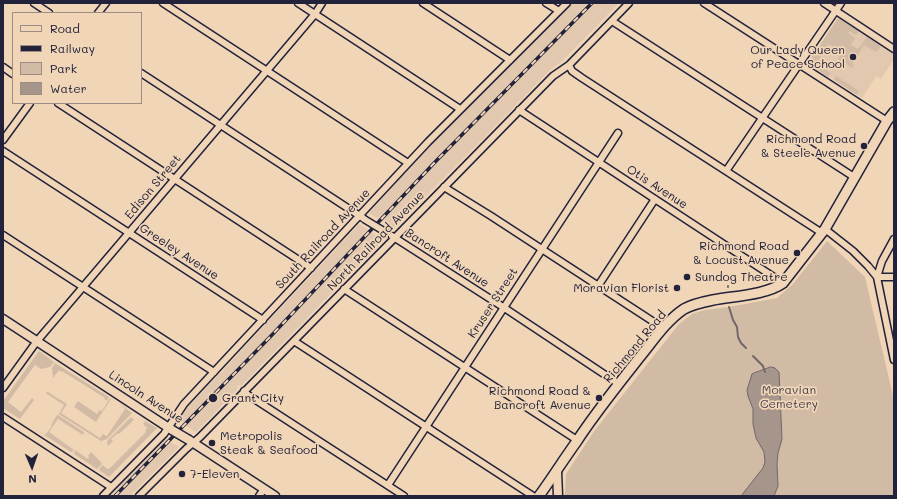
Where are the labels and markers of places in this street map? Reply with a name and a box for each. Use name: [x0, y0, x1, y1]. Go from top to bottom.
place label: Our Lady Queen of Peace School: [750, 43, 845, 71]
marker: Our Lady Queen of Peace School: [848, 52, 858, 62]
place label: Richmond Road & Steele Avenue: [761, 132, 856, 160]
marker: Richmond Road & Steele Avenue: [859, 141, 869, 151]
place label: Richmond Road & Locust Avenue: [693, 239, 789, 267]
marker: Richmond Road & Locust Avenue: [792, 248, 802, 258]
place label: Sundog Theatre: [695, 270, 788, 284]
marker: Sundog Theatre: [682, 272, 692, 282]
place label: Moravian Florist: [573, 281, 669, 295]
marker: Moravian Florist: [672, 283, 682, 293]
place label: Richmond Road & Bancroft Avenue: [489, 384, 591, 412]
place label: Grant City: [222, 391, 284, 405]
marker: Grant City: [207, 392, 219, 404]
marker: Richmond Road & Bancroft Avenue: [594, 393, 604, 403]
place label: Metropolis Steak & Seafood: [220, 429, 318, 457]
marker: Metropolis Steak & Seafood: [207, 438, 217, 448]
place label: 7-Eleven: [190, 467, 239, 481]
marker: 7-Eleven: [177, 469, 187, 479]

